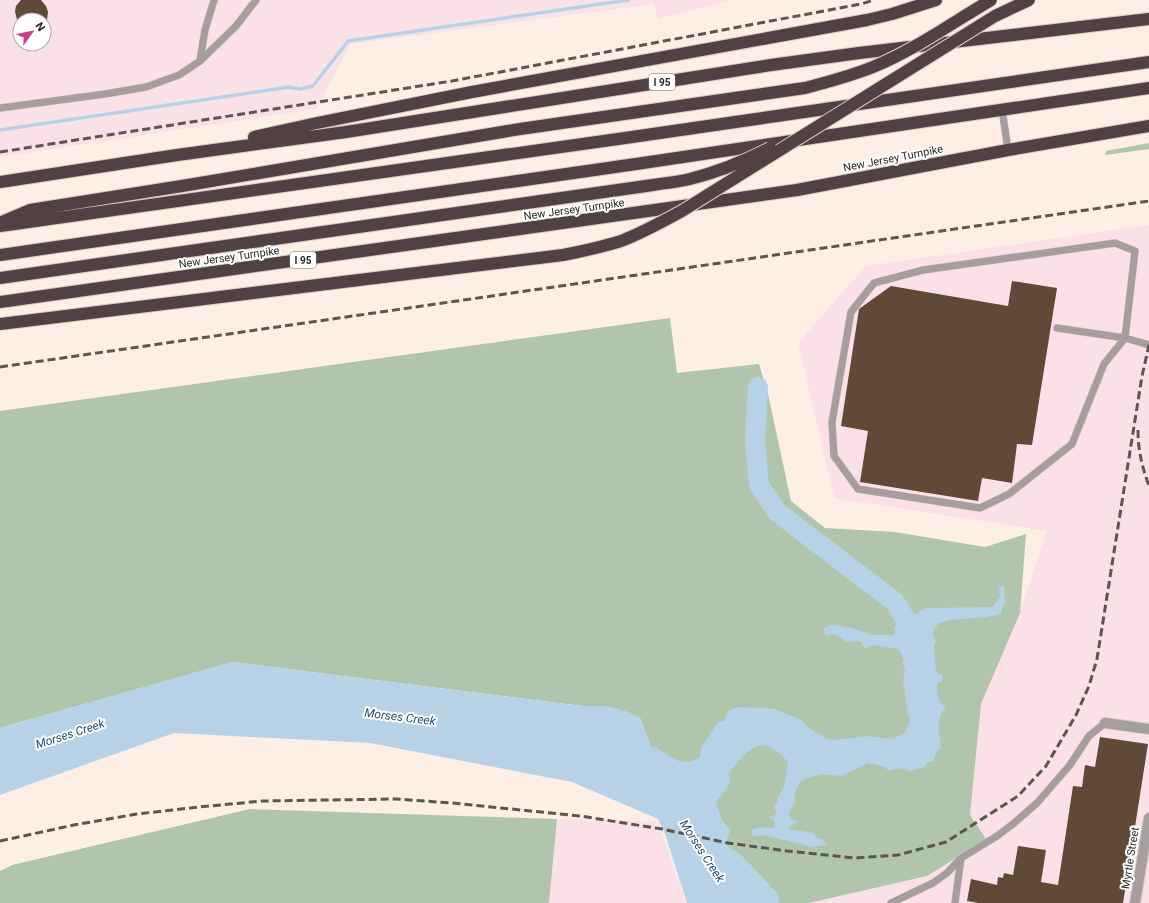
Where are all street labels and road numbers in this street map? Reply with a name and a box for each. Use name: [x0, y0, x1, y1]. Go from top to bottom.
road number: I 95: [649, 74, 675, 90]
street label: New Jersey Turnpike: [842, 142, 944, 175]
street label: New Jersey Turnpike: [523, 196, 625, 223]
street label: New Jersey Turnpike: [178, 244, 280, 271]
road number: I 95: [290, 252, 316, 268]
street label: Myrtle Street: [1119, 826, 1142, 890]

